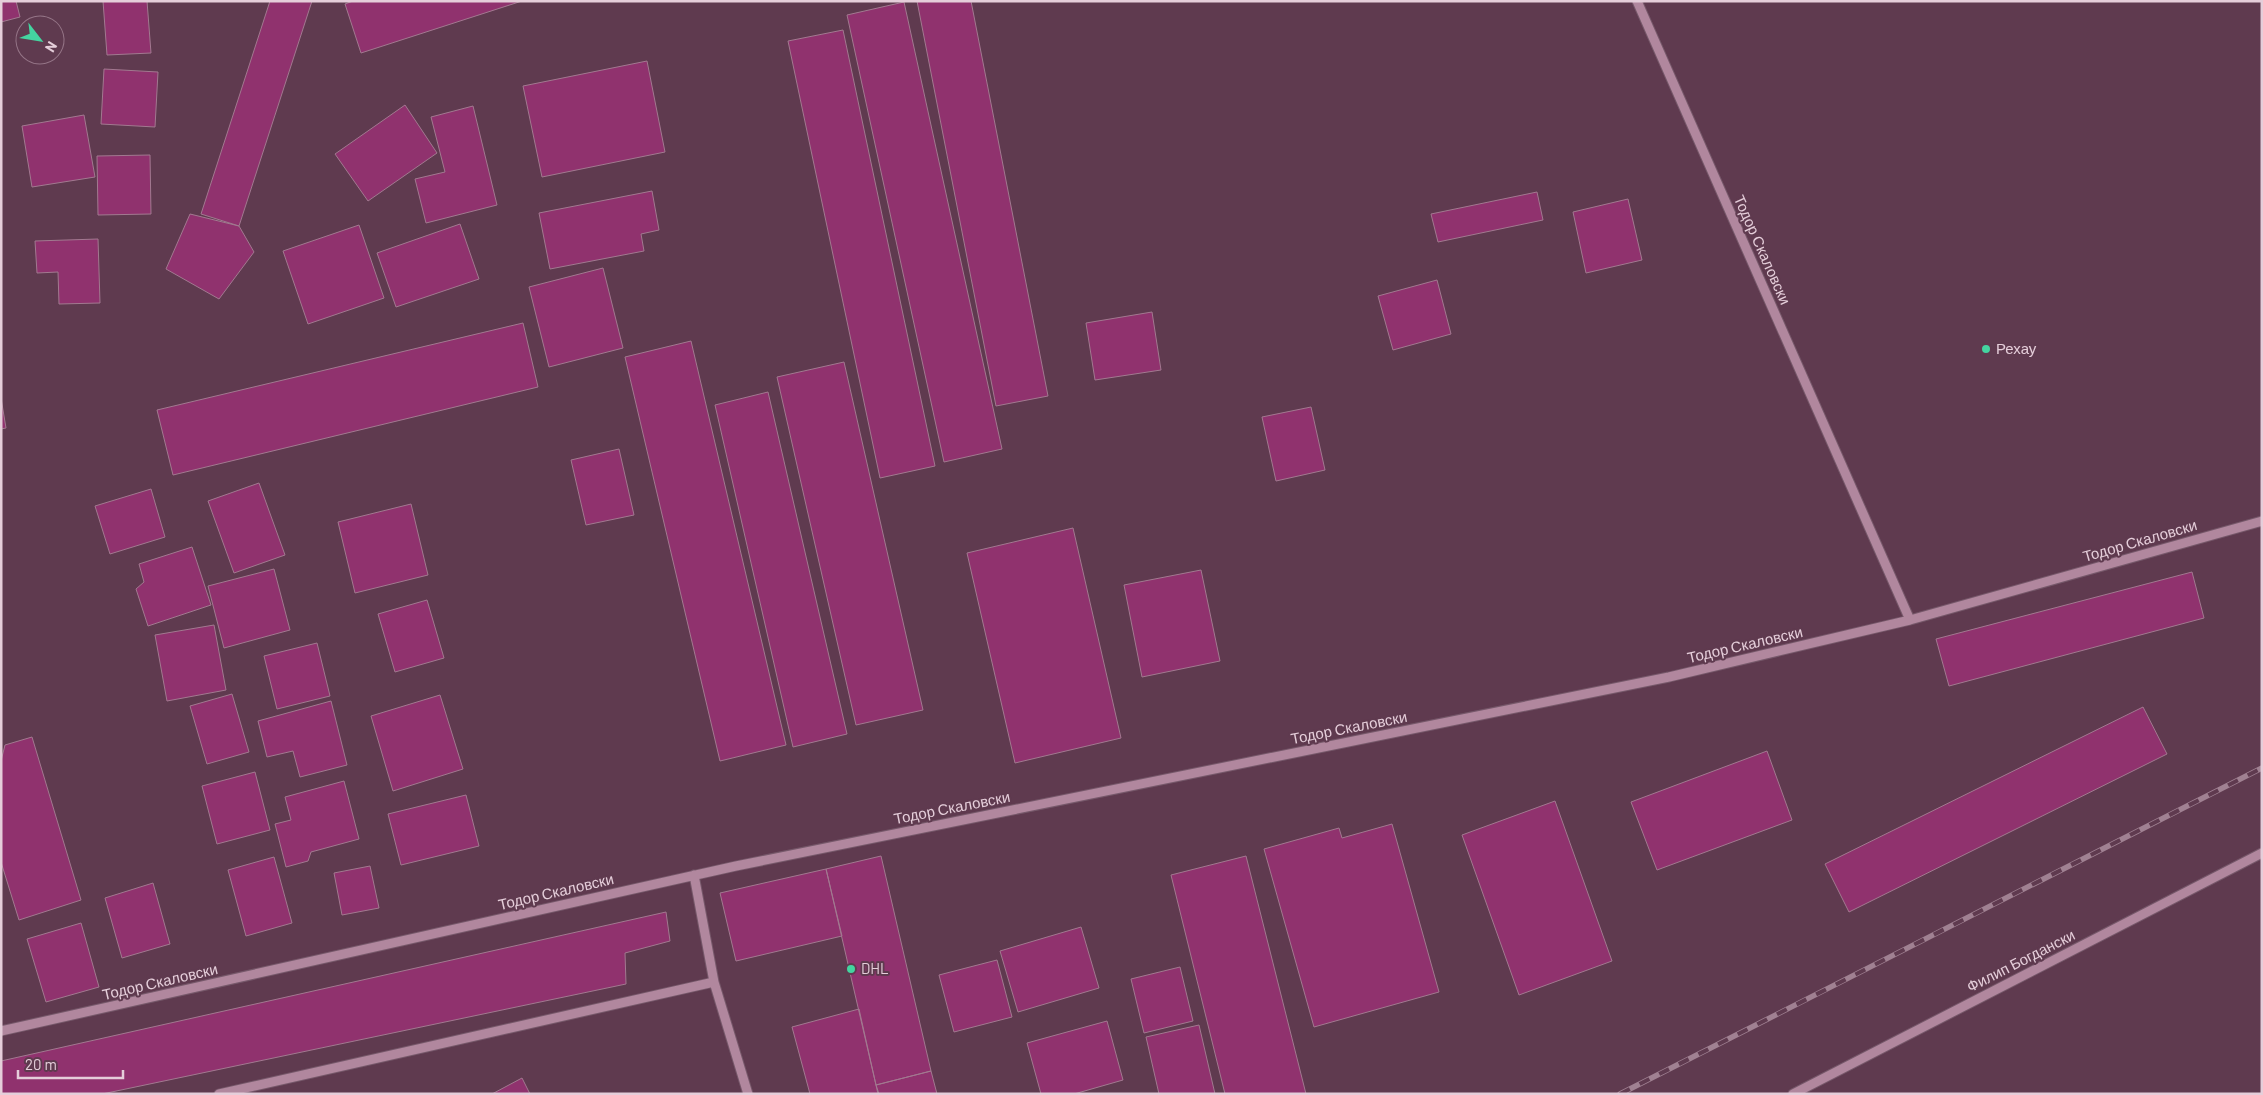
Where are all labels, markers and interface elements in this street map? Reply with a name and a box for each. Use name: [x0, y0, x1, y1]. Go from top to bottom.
north arrow: [15, 15, 65, 65]
text: N: [42, 39, 61, 55]
street label: Тодор Скаловски: [1731, 192, 1795, 307]
place label: Рехау: [1996, 339, 2037, 357]
marker: Рехау: [1980, 343, 1992, 355]
street label: Тодор Скаловски: [2081, 515, 2199, 565]
street label: Тодор Скаловски: [1685, 622, 1804, 666]
street label: Тодор Скаловски: [1289, 707, 1408, 747]
street label: Тодор Скаловски: [892, 787, 1011, 827]
street label: Тодор Скаловски: [496, 869, 615, 913]
street label: Филип Богдански: [1964, 925, 2078, 995]
street label: Тодор Скаловски: [100, 959, 219, 1003]
place label: DHL: [861, 959, 889, 977]
marker: DHL: [845, 963, 857, 975]
scale bar: [18, 1048, 122, 1080]
text: 20 m: [25, 1055, 57, 1073]

